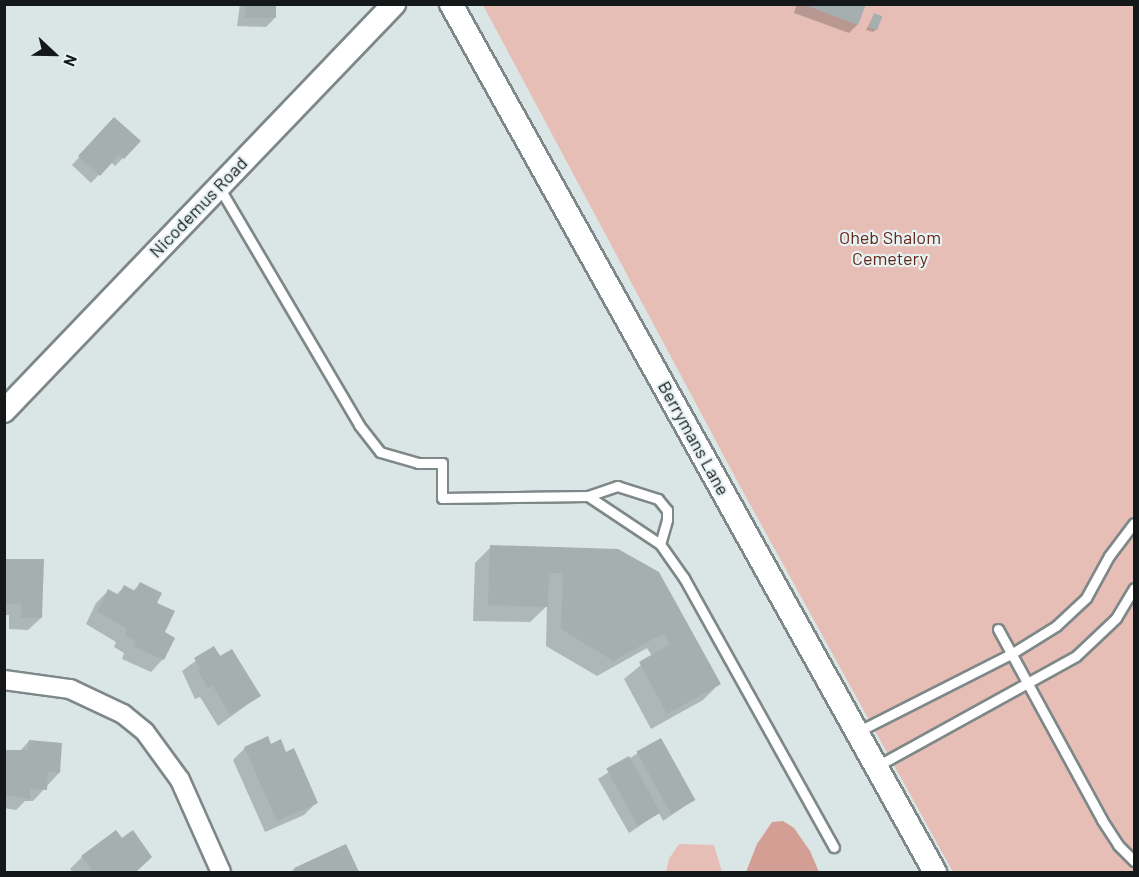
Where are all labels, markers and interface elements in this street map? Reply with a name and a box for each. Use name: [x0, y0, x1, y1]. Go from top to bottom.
north arrow: [24, 24, 84, 84]
text: N: [60, 52, 82, 69]
street label: Nicodemus Road: [144, 152, 252, 262]
park label: Oheb Shalom Cemetery: [839, 227, 941, 270]
street label: Berrymans Lane: [654, 377, 734, 499]

